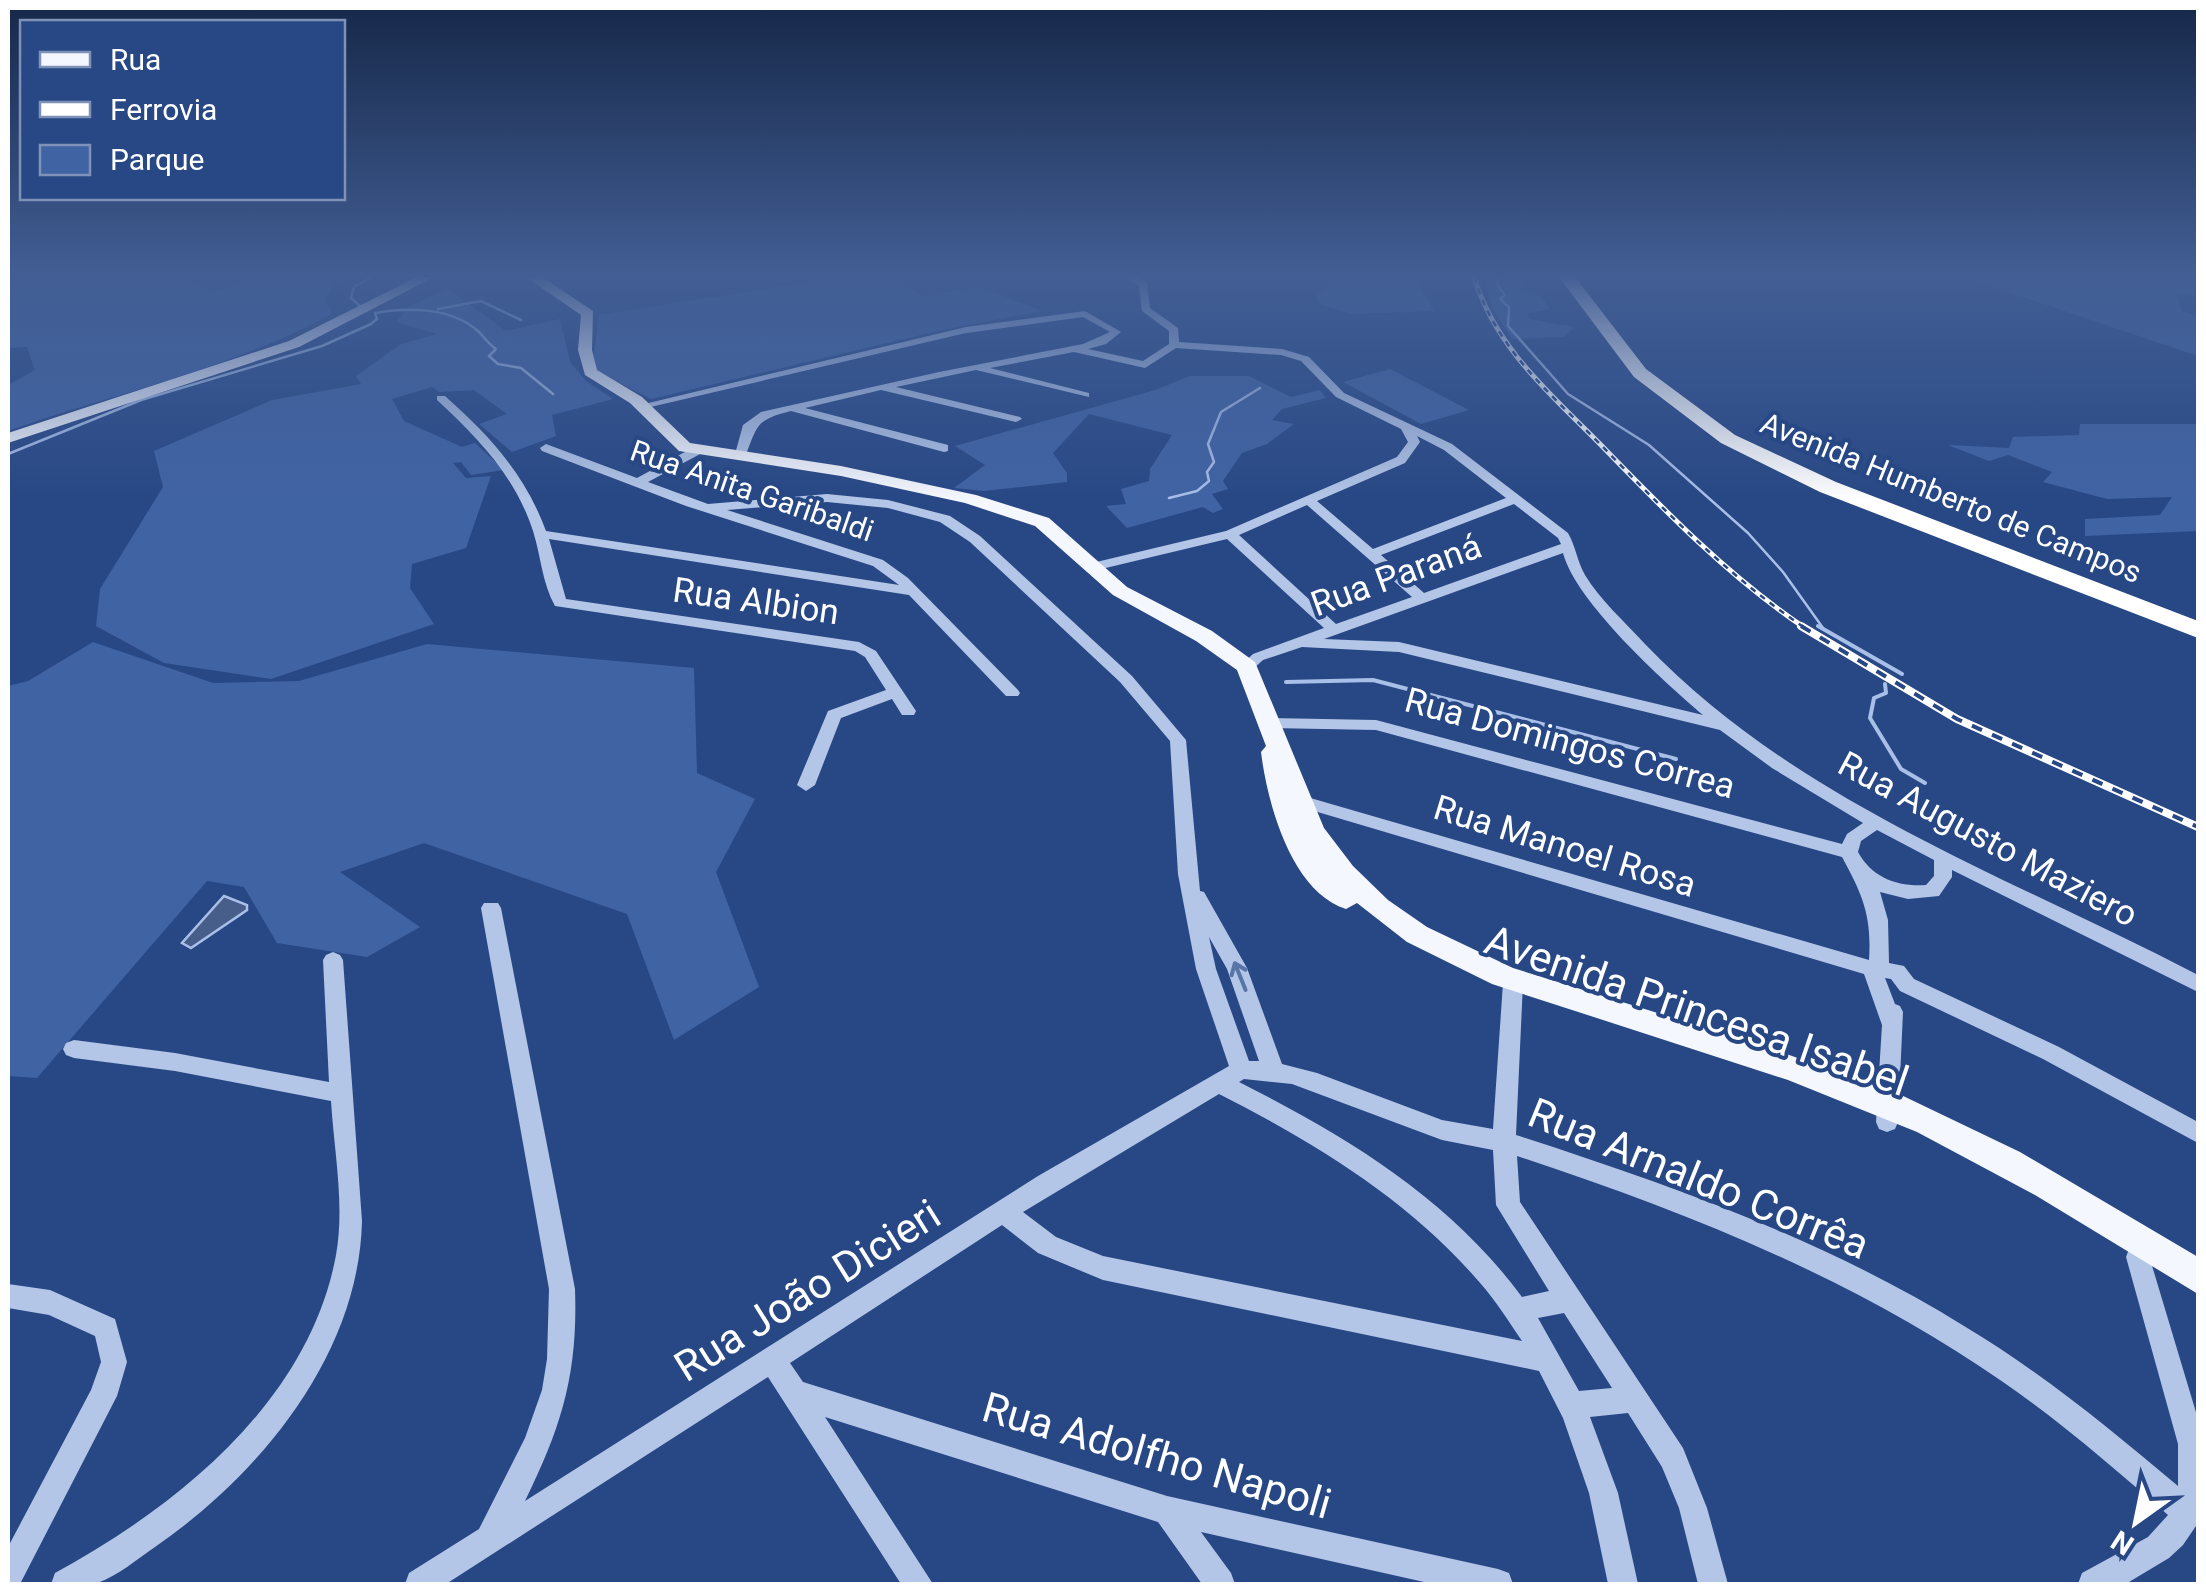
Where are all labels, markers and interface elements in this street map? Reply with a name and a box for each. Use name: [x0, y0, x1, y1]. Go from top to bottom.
legend: [20, 20, 345, 200]
text: Rua: [110, 42, 161, 77]
text: Ferrovia: [110, 92, 217, 127]
text: Parque: [110, 142, 204, 177]
street label: Avenida Humberto de Campos: [1756, 405, 2147, 590]
street label: Rua Anita Garibaldi: [626, 433, 878, 549]
street label: Rua Paraná: [1305, 526, 1487, 625]
street label: Rua Albion: [670, 570, 842, 633]
street label: Rua Domingos Correa: [1400, 680, 1739, 807]
street label: Rua Augusto Maziero: [1831, 743, 2144, 936]
street label: Rua Manoel Rosa: [1429, 787, 1701, 906]
street label: Avenida Princesa Isabel: [1479, 915, 1915, 1106]
one-way arrow: [1230, 961, 1248, 991]
street label: Rua Arnaldo Corrêa: [1521, 1088, 1876, 1269]
street label: Rua João Dicieri: [666, 1189, 949, 1392]
street label: Rua Adolfho Napoli: [977, 1382, 1337, 1529]
north arrow: [2086, 1472, 2186, 1572]
text: N: [2105, 1523, 2140, 1562]

